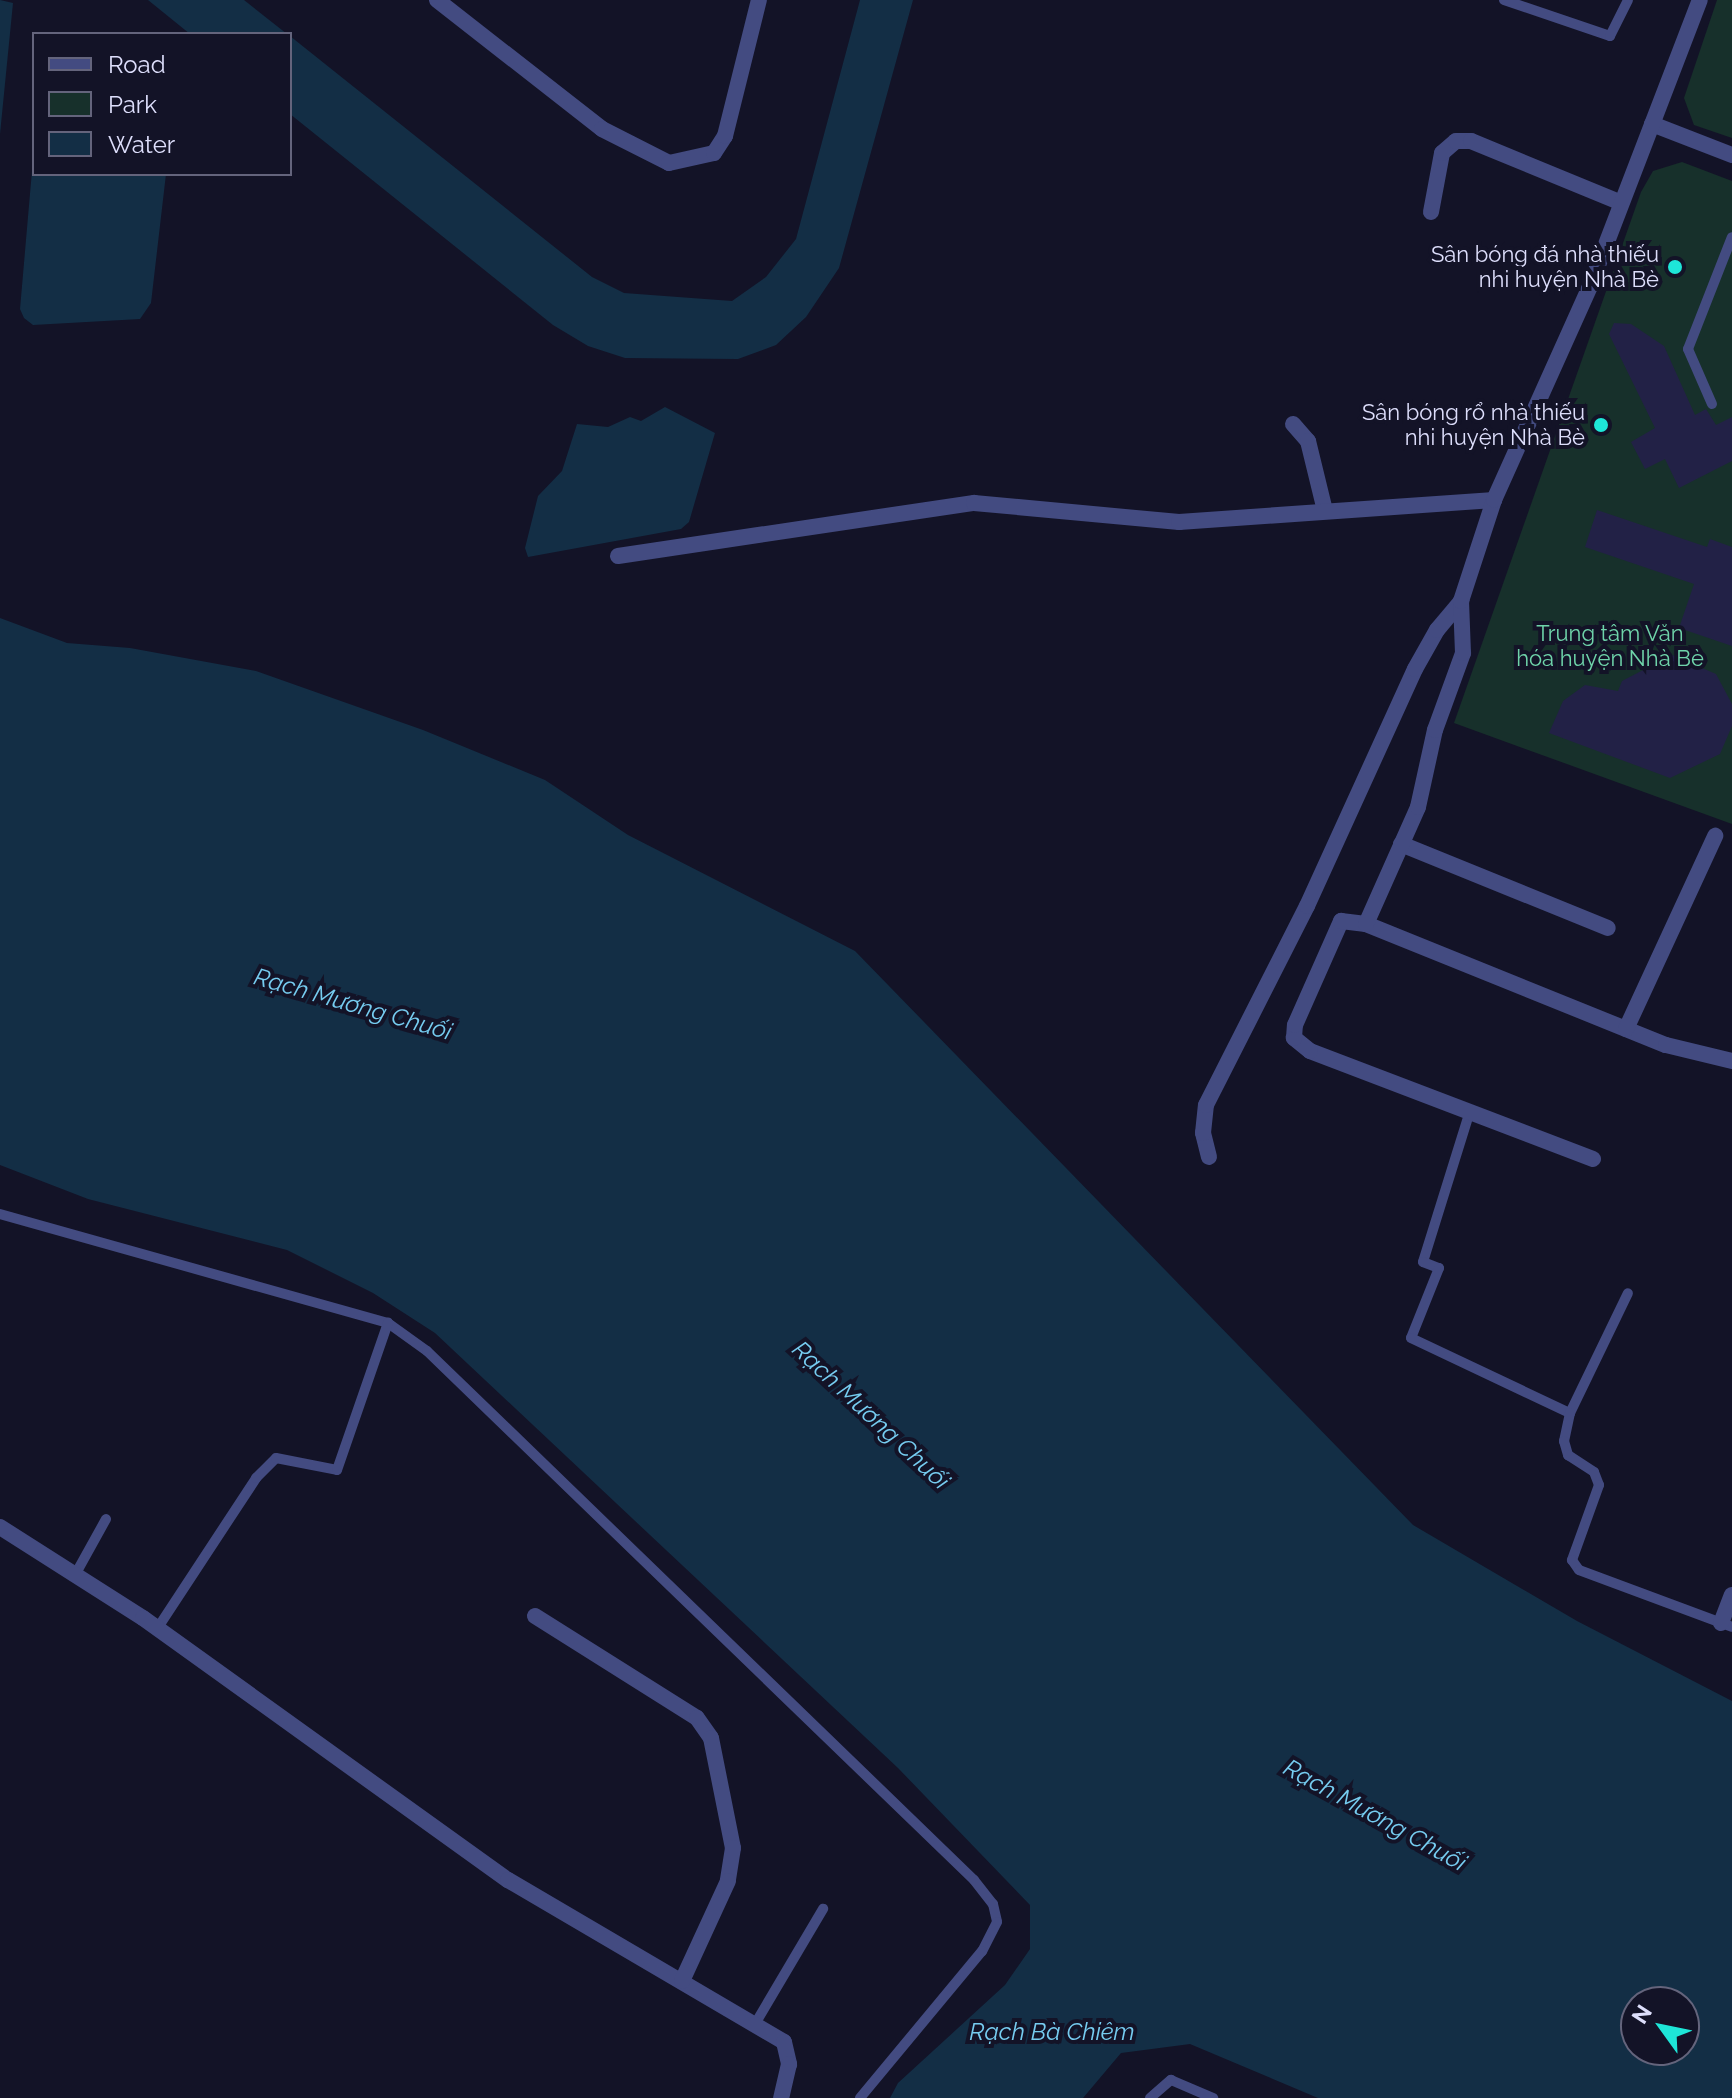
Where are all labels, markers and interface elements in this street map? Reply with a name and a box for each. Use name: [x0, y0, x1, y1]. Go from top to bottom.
legend: [32, 32, 292, 176]
text: Road: [108, 50, 166, 79]
text: Park: [108, 90, 157, 119]
text: Water: [108, 130, 175, 159]
place label: Sân bóng đá nhà thiếu nhi huyện Nhà Bè: [1431, 241, 1659, 292]
marker: Sân bóng đá nhà thiếu nhi huyện Nhà Bè: [1666, 258, 1684, 276]
place label: Sân bóng rổ nhà thiếu nhi huyện Nhà Bè: [1362, 399, 1585, 450]
marker: Sân bóng rổ nhà thiếu nhi huyện Nhà Bè: [1592, 416, 1610, 434]
park label: Trung tâm Văn hóa huyện Nhà Bè: [1516, 620, 1704, 672]
water label: Rạch Mương Chuối: [251, 962, 455, 1046]
water label: Rạch Mương Chuối: [786, 1335, 956, 1495]
water label: Rạch Mương Chuối: [1279, 1753, 1471, 1877]
north arrow: [1620, 1986, 1700, 2066]
text: N: [1626, 2000, 1657, 2028]
water label: Rạch Bà Chiêm: [969, 2018, 1135, 2046]

